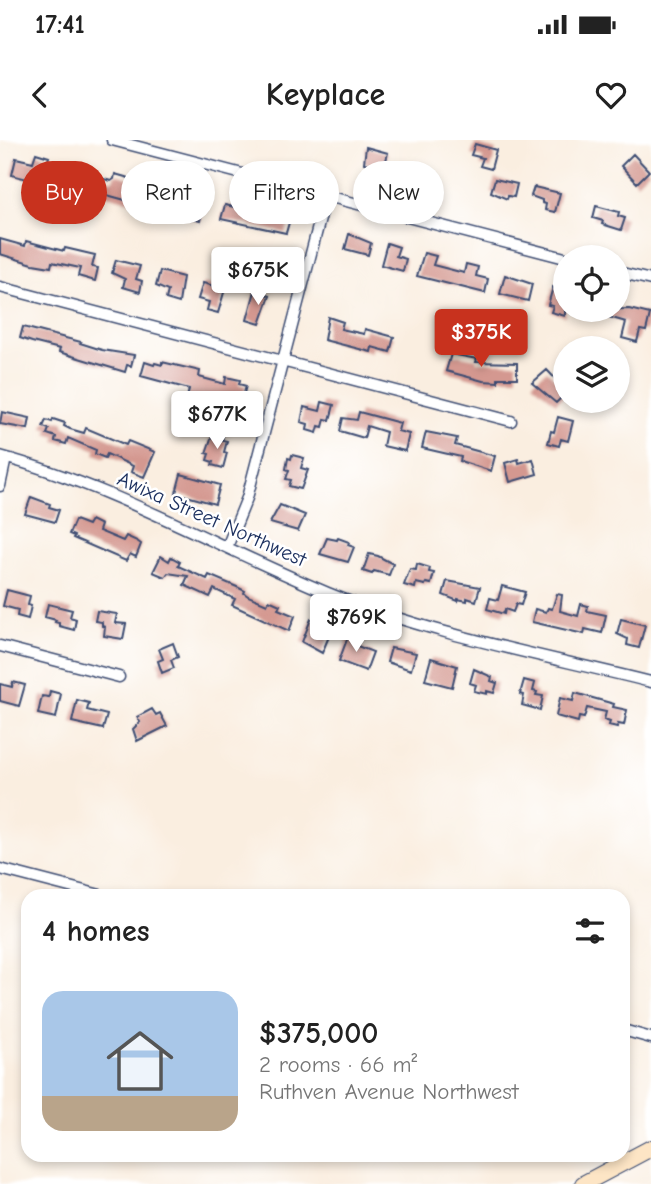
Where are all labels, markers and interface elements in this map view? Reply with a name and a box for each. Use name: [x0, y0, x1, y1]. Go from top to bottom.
text: 17:41: [35, 10, 85, 40]
icon: back: [21, 76, 59, 114]
text: Keyplace: [266, 76, 385, 113]
icon: heart: [592, 76, 630, 114]
chip: Buy: [21, 161, 107, 224]
chip: Rent: [121, 161, 215, 224]
chip: Filters: [229, 161, 339, 224]
chip: New: [353, 161, 444, 224]
map controls: [553, 245, 630, 413]
button: locate: [553, 245, 630, 322]
pin: $675K: [209, 248, 307, 307]
text: $675K: [227, 256, 289, 283]
pin: $375K: [432, 310, 530, 369]
text: $375K: [451, 318, 511, 345]
button: layers: [553, 336, 630, 413]
pin: $677K: [168, 392, 266, 451]
text: $677K: [187, 400, 247, 427]
street label: Awixa Street Northwest: [114, 466, 311, 572]
pin: $769K: [307, 594, 405, 654]
text: $769K: [326, 603, 386, 630]
icon: filters: [571, 912, 609, 950]
text: 4 homes: [42, 914, 149, 949]
text: $375,000: [259, 1016, 379, 1051]
icon: home: [98, 1019, 182, 1103]
text: 2 rooms · 66 m²: [259, 1051, 417, 1078]
text: Ruthven Avenue Northwest: [259, 1078, 519, 1105]

